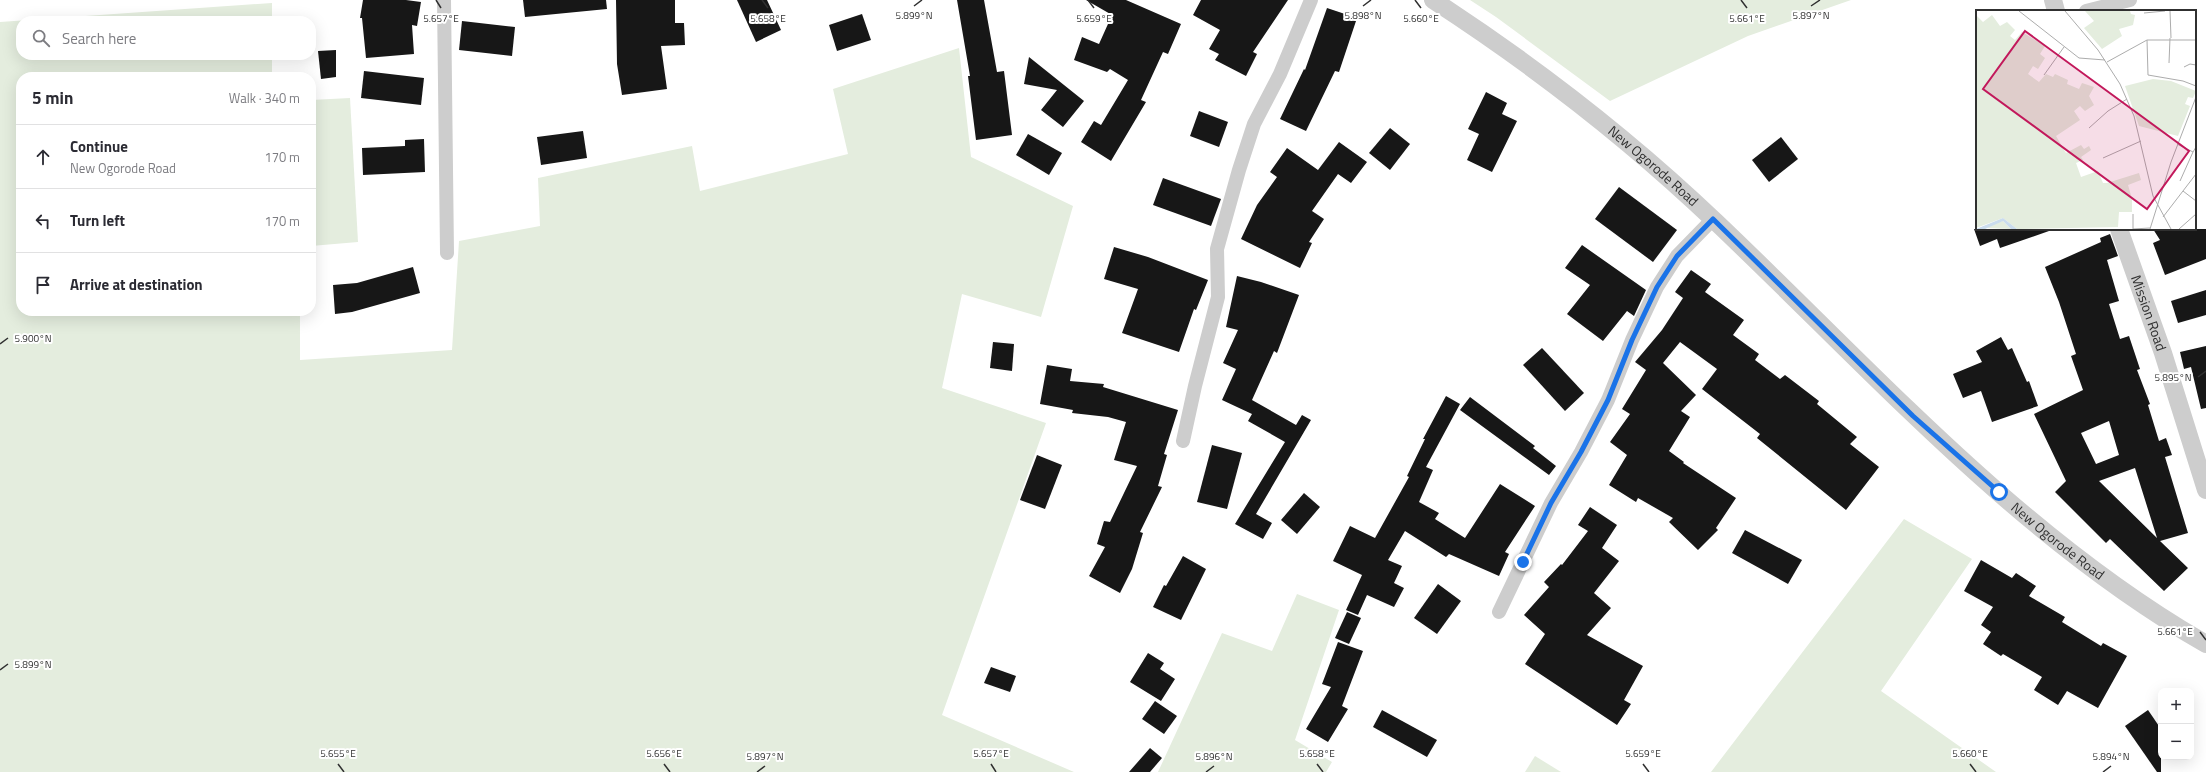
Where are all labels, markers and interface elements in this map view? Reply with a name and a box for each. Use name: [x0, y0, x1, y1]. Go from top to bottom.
text: 5.899°N: [896, 8, 932, 23]
text: 5.898°N: [1345, 8, 1381, 23]
text: 5.897°N: [1793, 8, 1829, 23]
inset map: [1976, 10, 2196, 230]
text: 5.657°E: [423, 11, 459, 26]
text: 5.658°E: [750, 11, 786, 26]
text: 5.659°E: [1076, 11, 1112, 26]
text: 5.660°E: [1403, 11, 1439, 26]
text: 5.661°E: [1729, 11, 1765, 26]
search box: [16, 16, 316, 60]
icon: search: [30, 27, 52, 49]
text: Search here: [62, 27, 136, 50]
text: 5 min: [32, 85, 73, 111]
text: Walk · 340 m: [229, 88, 300, 108]
street label: New Ogorode Road: [1604, 120, 1704, 211]
text: Continue: [70, 135, 128, 158]
icon: ahead: [32, 146, 54, 168]
text: 170 m: [264, 147, 300, 167]
text: New Ogorode Road: [70, 158, 176, 178]
text: Turn left: [70, 209, 125, 232]
icon: left: [32, 210, 54, 232]
text: 170 m: [264, 211, 300, 231]
street label: Mission Road: [2126, 272, 2172, 354]
text: Arrive at destination: [70, 273, 203, 296]
icon: arrive: [32, 274, 54, 296]
text: 5.900°N: [15, 331, 51, 346]
text: 5.895°N: [2155, 370, 2191, 385]
route start: [1990, 483, 2008, 501]
street label: New Ogorode Road: [2007, 497, 2109, 584]
route end: [1514, 553, 1532, 571]
text: 5.661°E: [2157, 624, 2193, 639]
text: 5.899°N: [15, 657, 51, 672]
map controls: [2158, 688, 2194, 760]
button: +: [2158, 688, 2194, 724]
button: −: [2158, 724, 2194, 760]
text: 5.655°E: [320, 746, 356, 761]
text: 5.656°E: [646, 746, 682, 761]
text: 5.657°E: [973, 746, 1009, 761]
text: 5.658°E: [1299, 746, 1335, 761]
text: 5.659°E: [1625, 746, 1661, 761]
text: 5.660°E: [1952, 746, 1988, 761]
text: 5.897°N: [747, 749, 783, 764]
text: 5.896°N: [1196, 749, 1232, 764]
text: 5.894°N: [2093, 749, 2129, 764]

